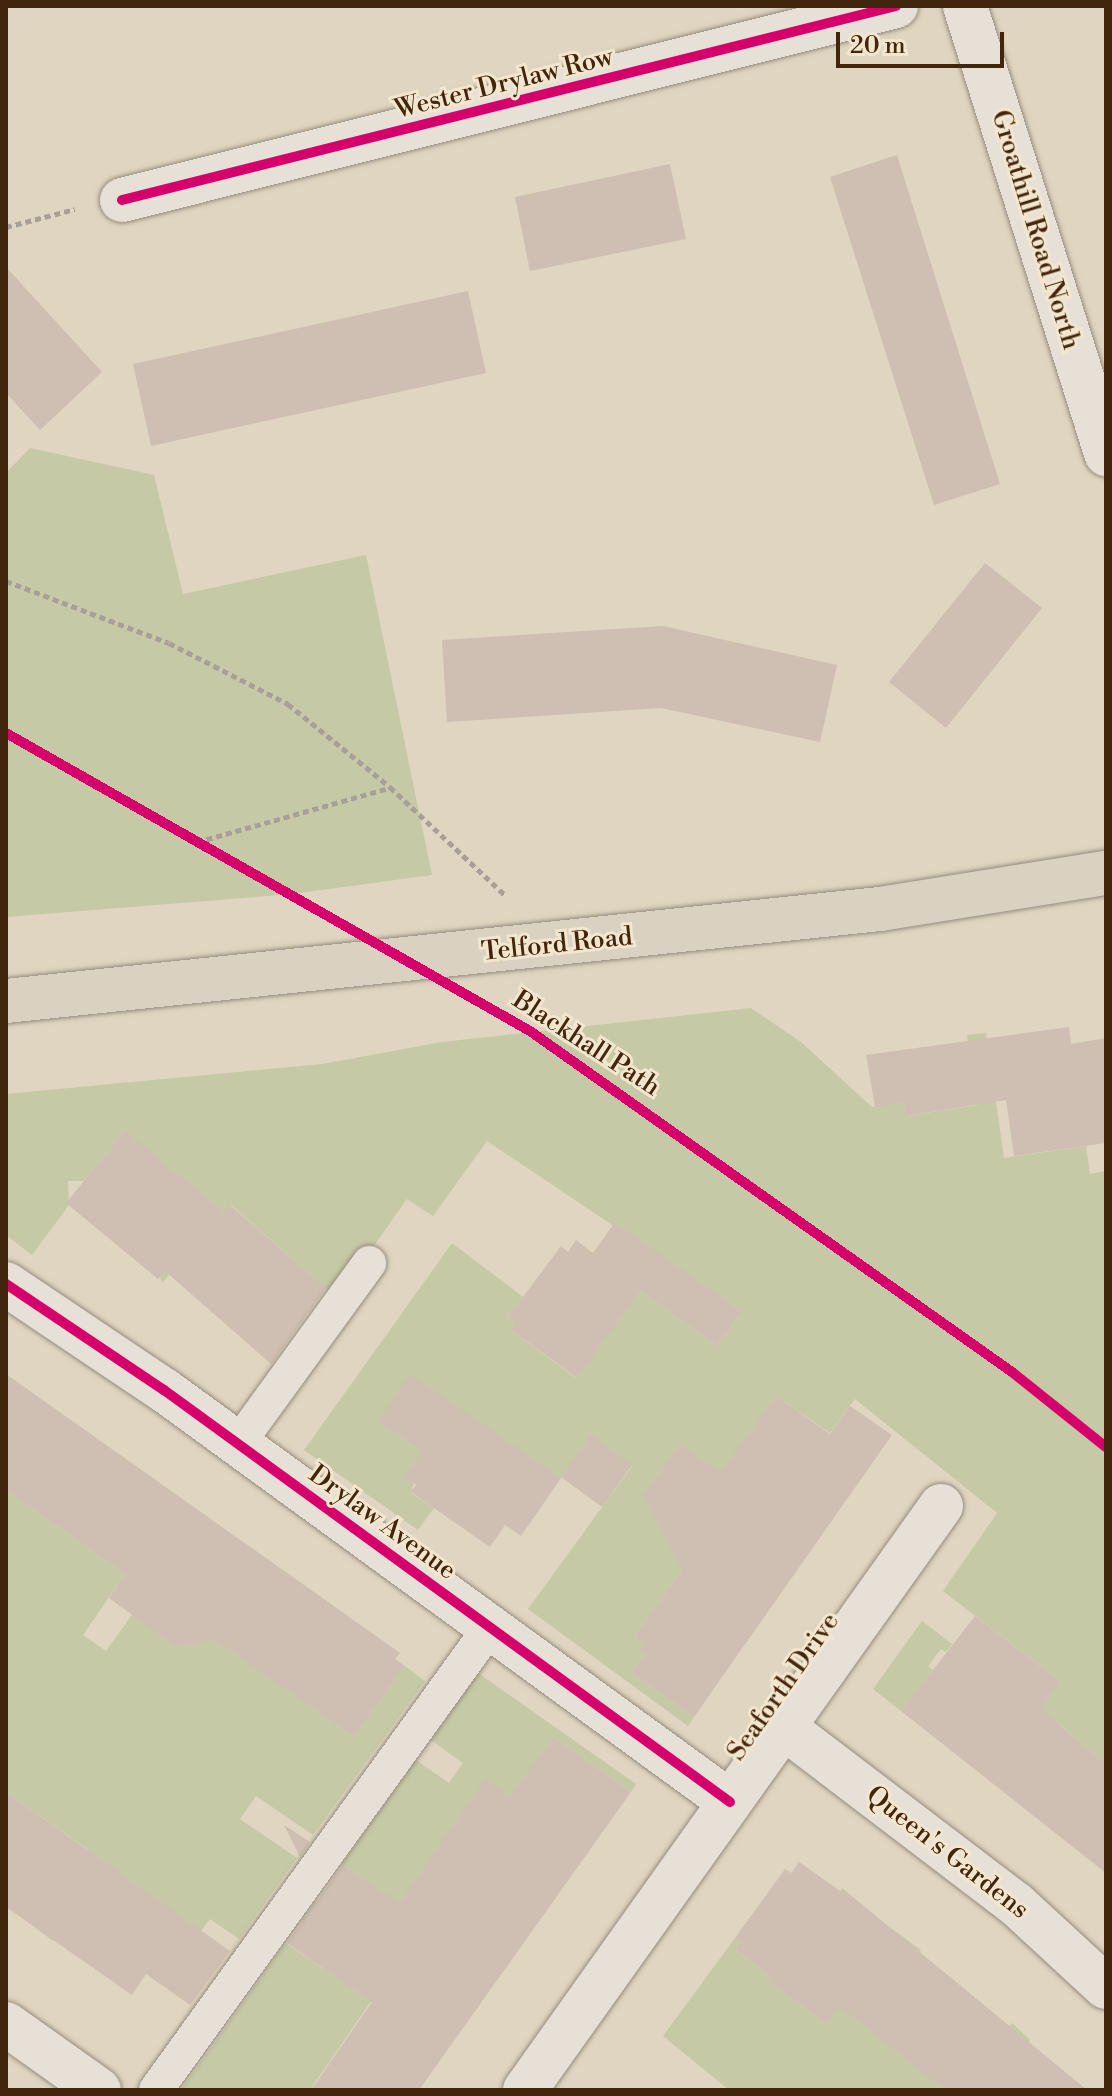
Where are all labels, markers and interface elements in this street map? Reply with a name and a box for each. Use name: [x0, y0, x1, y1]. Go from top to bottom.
scale bar: [840, 16, 1008, 66]
text: 20 m: [850, 31, 906, 61]
street label: Wester Drylaw Row: [392, 42, 616, 126]
street label: Groathill Road North: [984, 107, 1086, 353]
street label: Telford Road: [480, 922, 634, 968]
street label: Blackhall Path: [506, 985, 666, 1103]
street label: Drylaw Avenue: [302, 1459, 462, 1587]
street label: Seaforth Drive: [722, 1607, 846, 1767]
street label: Queen's Gardens: [860, 1780, 1034, 1926]

